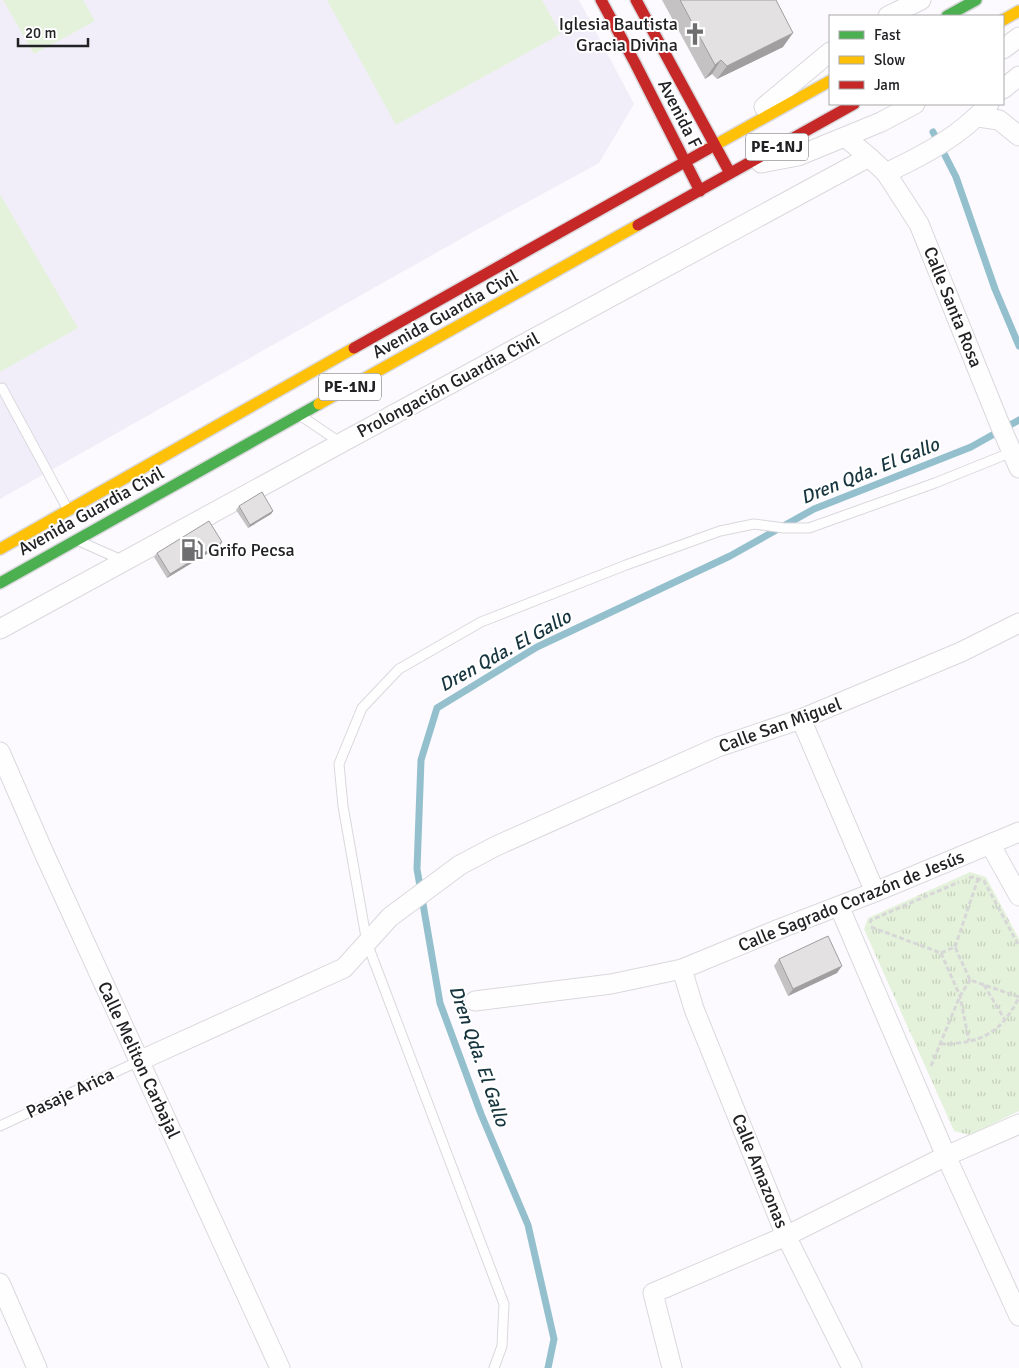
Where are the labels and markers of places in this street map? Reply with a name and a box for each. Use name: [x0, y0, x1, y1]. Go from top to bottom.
place label: Iglesia Bautista Gracia Divina: [559, 13, 678, 56]
church icon: Iglesia Bautista Gracia Divina: [682, 21, 708, 47]
fuel station icon: Grifo Pecsa: [179, 537, 205, 563]
place label: Grifo Pecsa: [208, 539, 295, 561]

